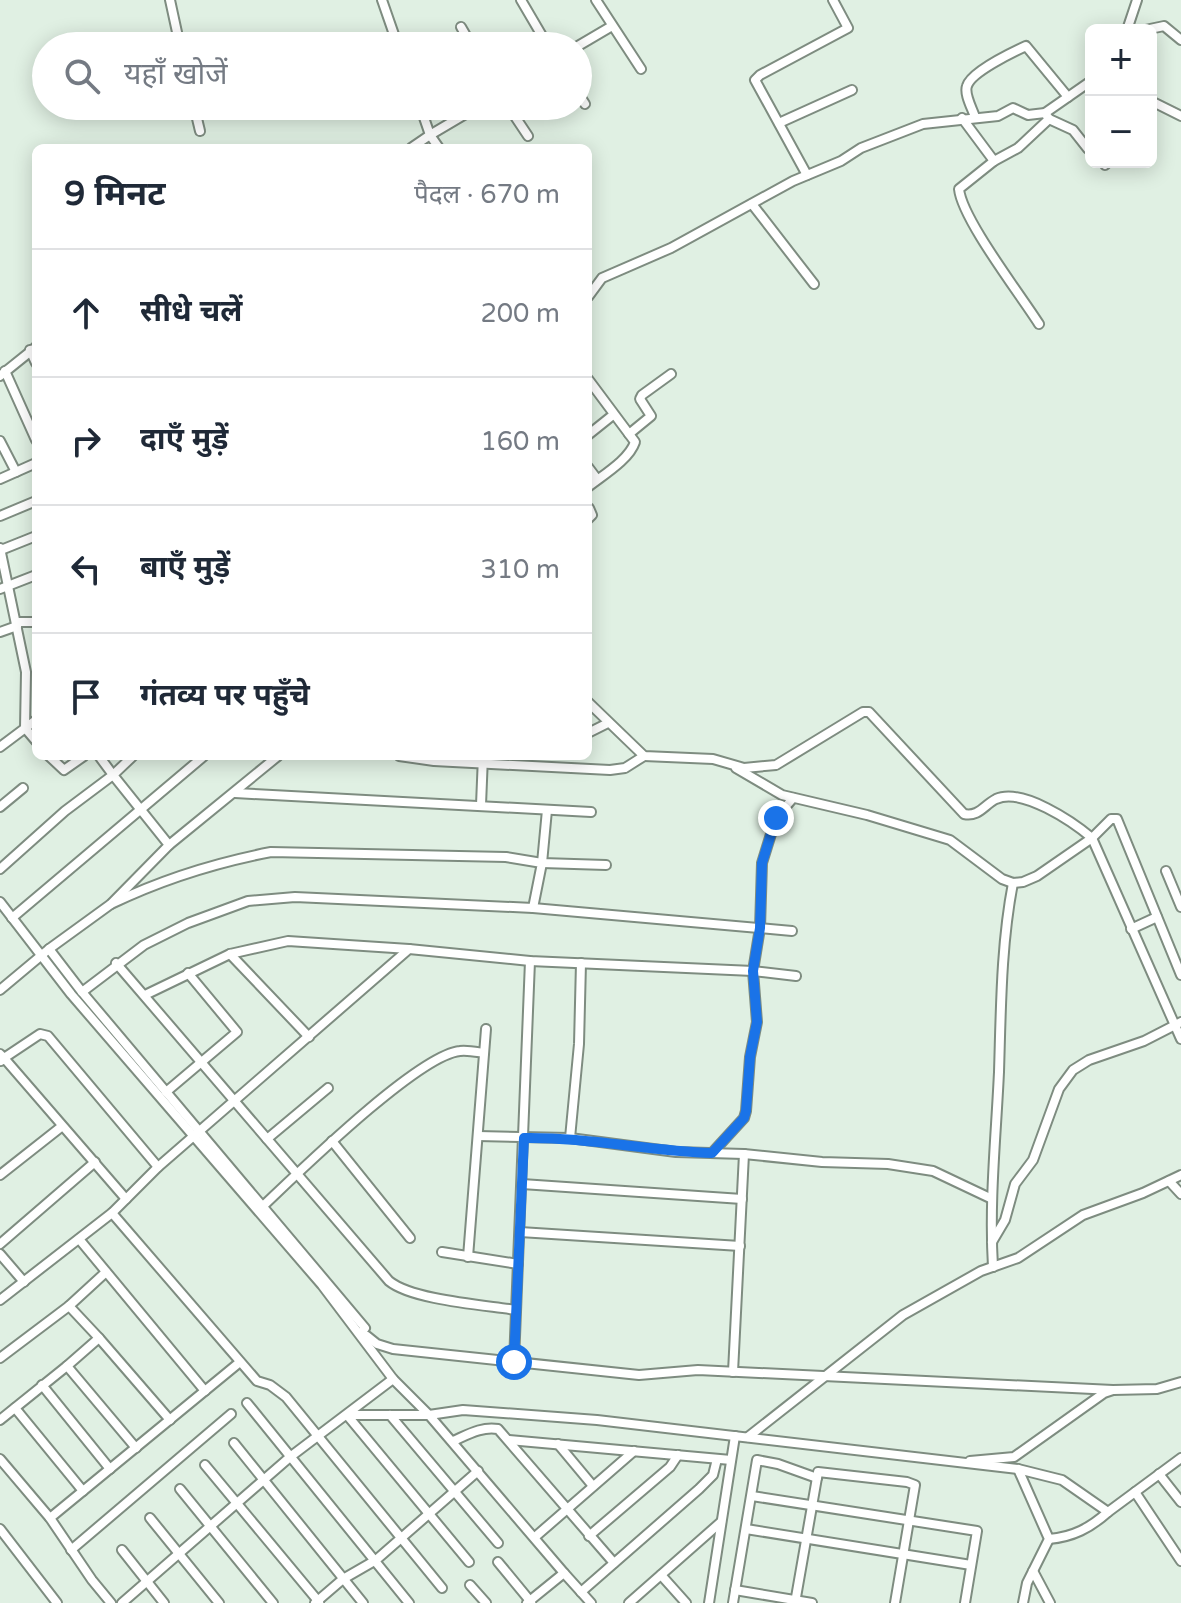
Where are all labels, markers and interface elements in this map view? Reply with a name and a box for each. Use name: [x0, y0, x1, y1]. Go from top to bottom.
map controls: [1085, 24, 1157, 168]
button: +: [1085, 24, 1157, 96]
search box: [32, 32, 592, 120]
icon: search: [60, 54, 104, 98]
text: यहाँ खोजें: [124, 56, 227, 93]
button: −: [1085, 96, 1157, 168]
text: 9 मिनट: [64, 174, 166, 215]
text: पैदल · 670 m: [414, 179, 560, 210]
icon: ahead: [64, 291, 108, 335]
text: सीधे चलें: [140, 293, 242, 330]
text: 200 m: [480, 298, 560, 329]
icon: right: [64, 419, 108, 463]
text: दाएँ मुड़ें: [140, 421, 228, 458]
text: 160 m: [480, 426, 560, 457]
icon: left: [64, 547, 108, 591]
text: बाएँ मुड़ें: [140, 549, 230, 586]
text: 310 m: [480, 554, 560, 585]
icon: arrive: [64, 675, 108, 719]
text: गंतव्य पर पहुँचे: [140, 677, 310, 714]
route end: [758, 800, 794, 836]
route start: [496, 1344, 532, 1380]

